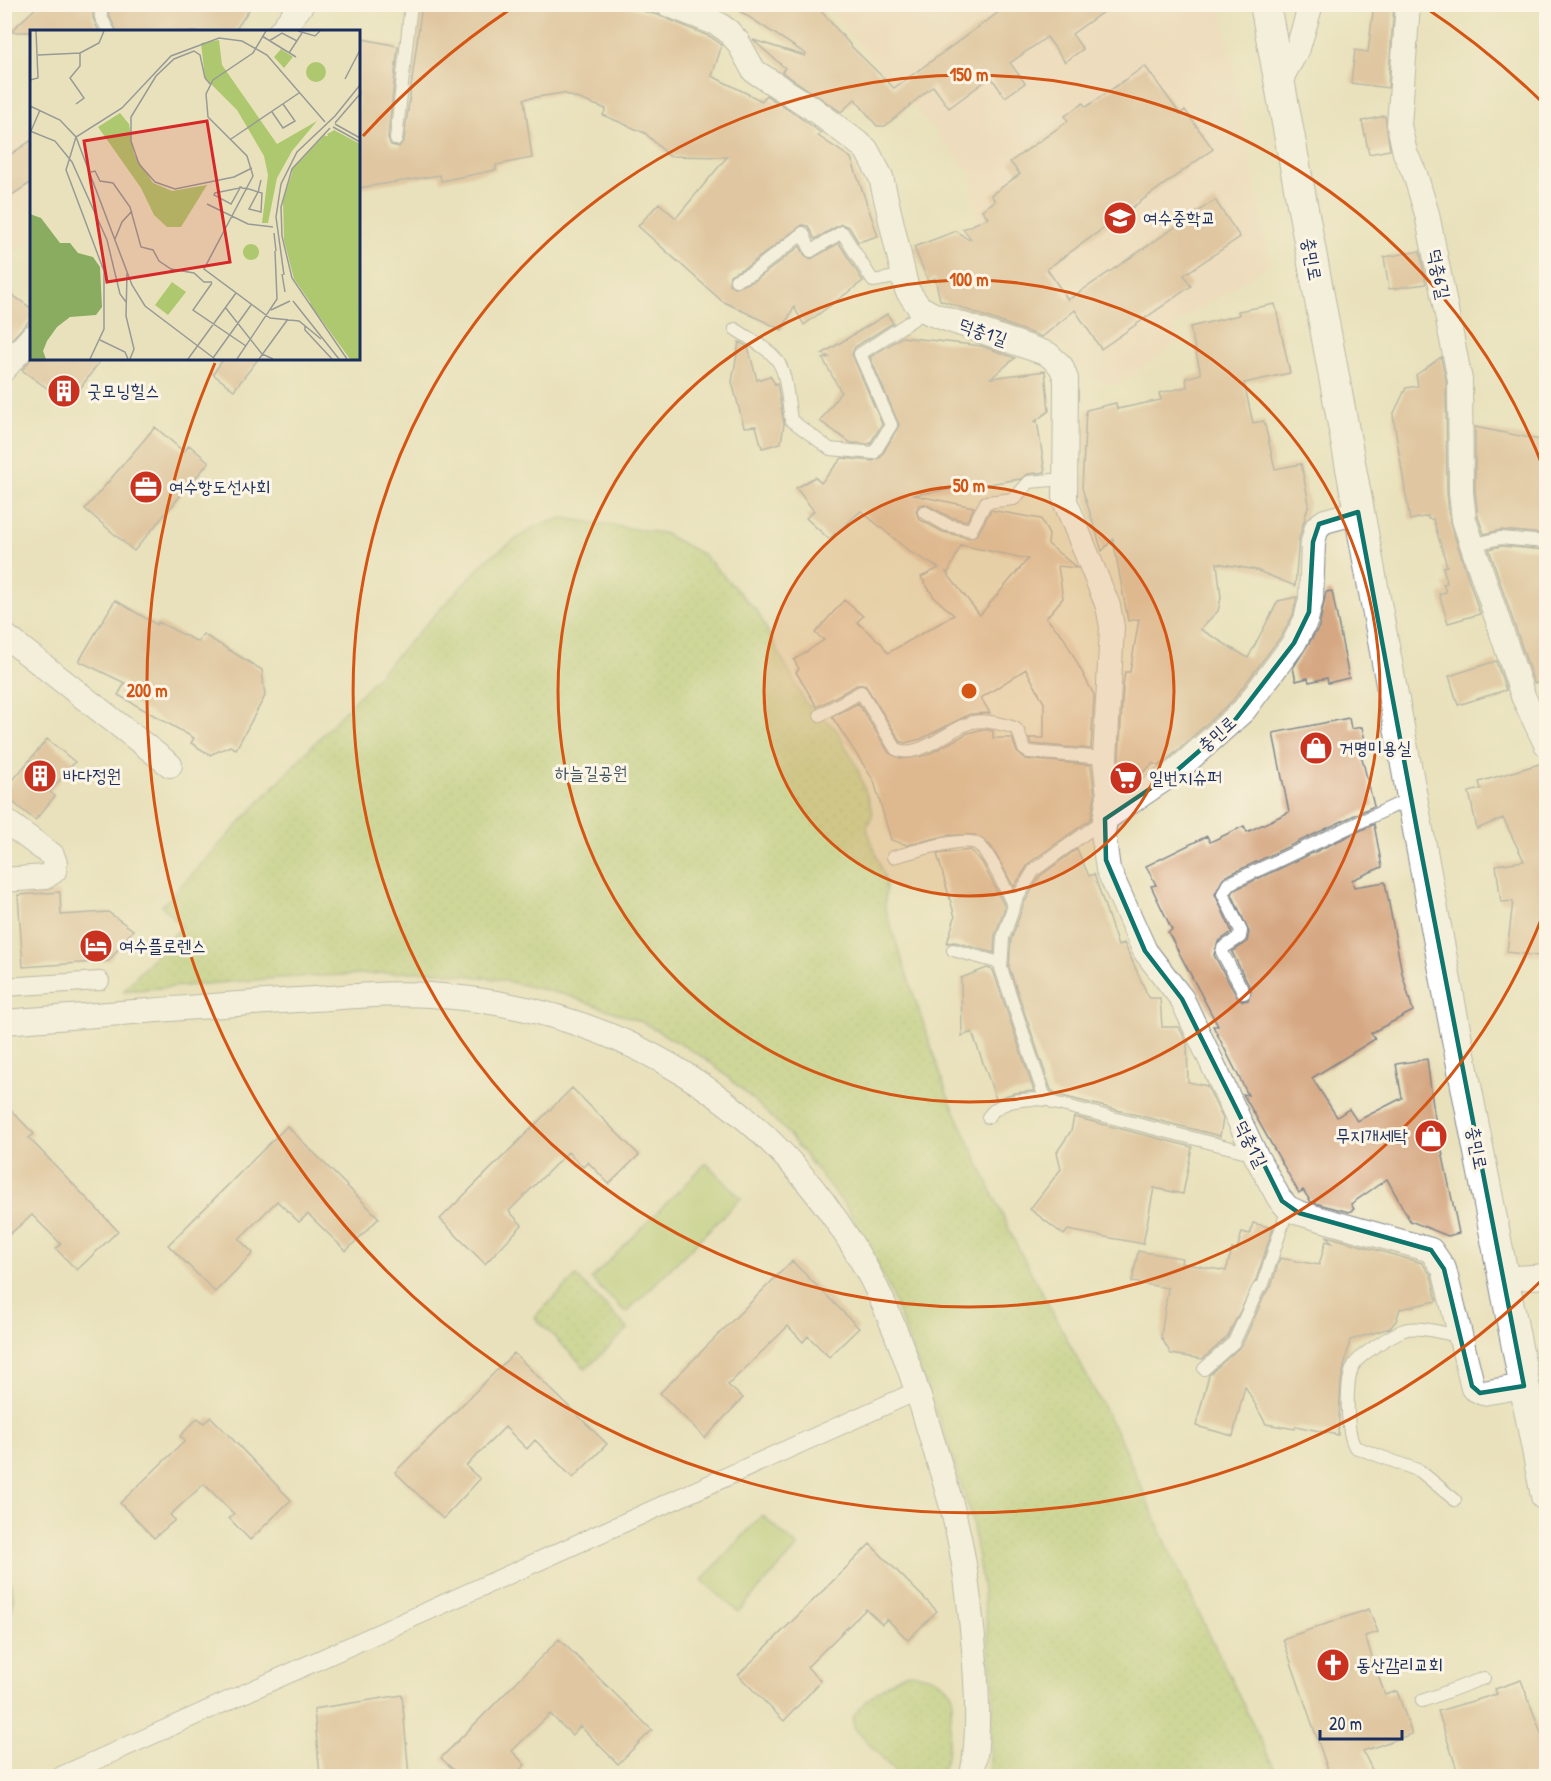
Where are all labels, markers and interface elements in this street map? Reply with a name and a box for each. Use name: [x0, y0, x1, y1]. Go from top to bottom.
inset map: [30, 30, 360, 360]
text: 150 m: [950, 62, 988, 87]
school or university icon: 여수중학교: [1102, 200, 1138, 236]
place label: 여수중학교: [1143, 205, 1215, 230]
street label: 충민로: [1296, 235, 1329, 282]
street label: 덕충6길: [1422, 247, 1457, 302]
text: 100 m: [949, 267, 989, 292]
street label: 덕충1길: [955, 312, 1011, 352]
building icon: 굿모닝힐스: [46, 373, 82, 409]
place label: 굿모닝힐스: [87, 378, 159, 403]
office icon: 여수항도선사회: [128, 469, 164, 505]
text: 50 m: [953, 473, 985, 498]
place label: 여수항도선사회: [169, 474, 270, 499]
text: 200 m: [127, 678, 167, 703]
centre of rings: [959, 681, 979, 701]
street label: 충민로: [1192, 710, 1241, 757]
shop icon: 거명미용실: [1298, 730, 1334, 766]
place label: 거명미용실: [1339, 735, 1412, 760]
building icon: 바다정원: [22, 758, 58, 794]
park label: 하늘길공원: [555, 760, 627, 785]
supermarket icon: 일번지슈퍼: [1108, 760, 1144, 796]
place label: 바다정원: [63, 763, 121, 788]
place label: 일번지슈퍼: [1149, 765, 1221, 790]
hotel icon: 여수플로렌스: [78, 928, 114, 964]
place label: 여수플로렌스: [119, 933, 206, 958]
street label: 덕충1길: [1229, 1116, 1274, 1172]
shop icon: 무지개세탁: [1413, 1118, 1449, 1154]
place label: 무지개세탁: [1336, 1123, 1409, 1148]
street label: 충민로: [1461, 1124, 1494, 1172]
church icon: 동산감리교회: [1315, 1647, 1351, 1683]
place label: 동산감리교회: [1356, 1652, 1443, 1677]
scale bar: [1320, 1703, 1402, 1741]
text: 20 m: [1329, 1711, 1362, 1736]

